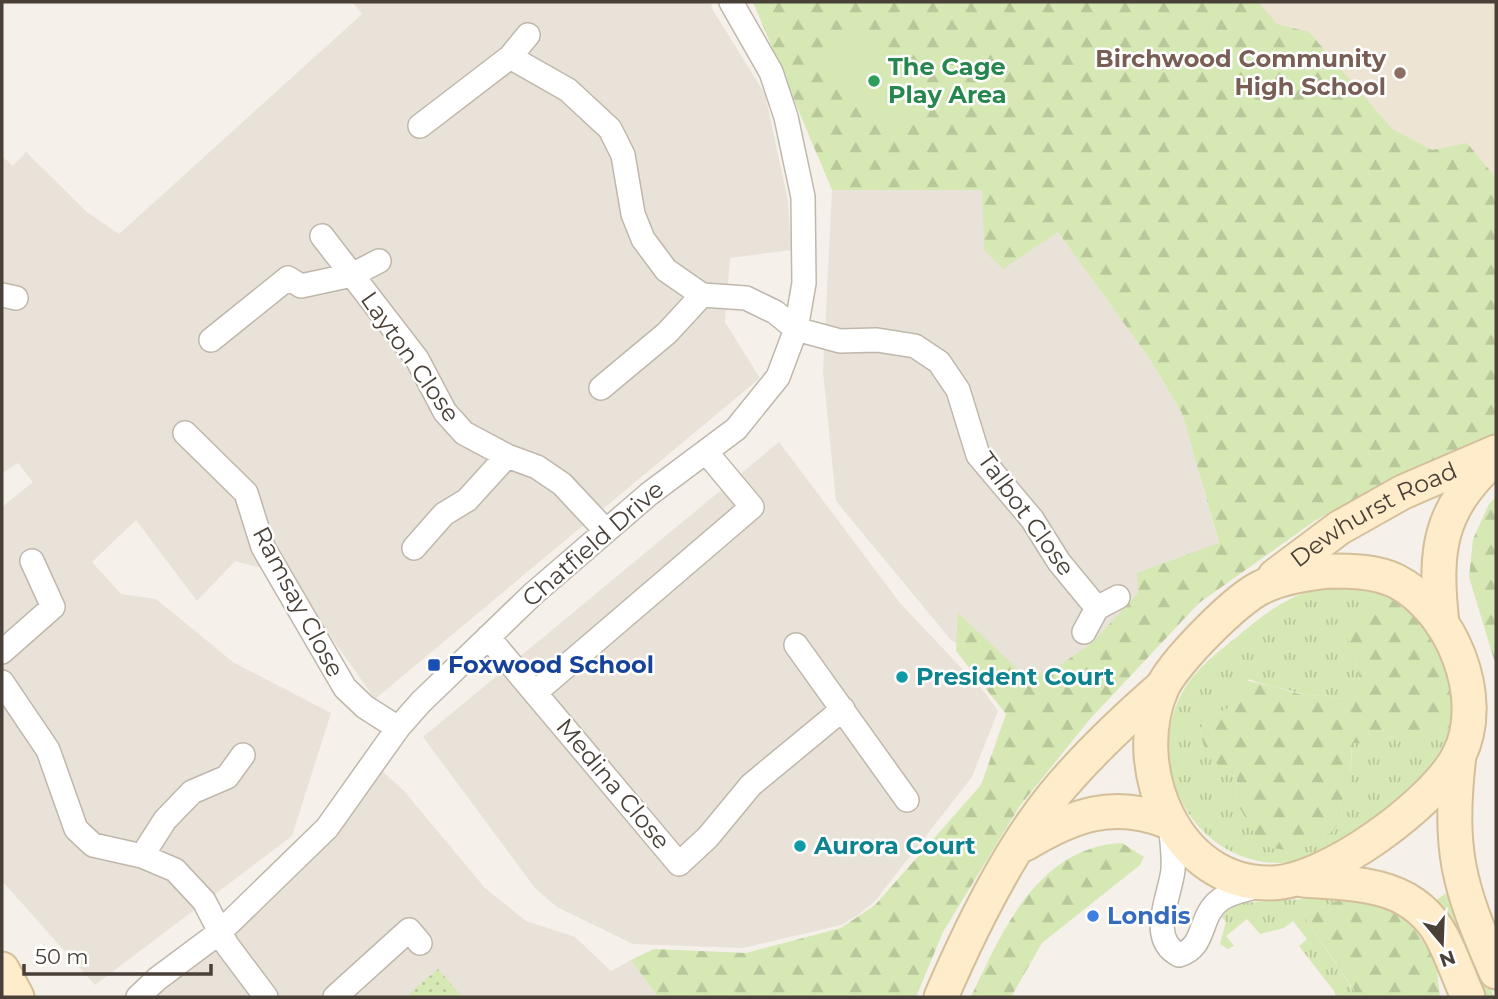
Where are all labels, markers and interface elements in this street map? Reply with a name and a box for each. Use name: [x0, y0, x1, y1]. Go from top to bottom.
place label: Birchwood Community High School: [1095, 44, 1387, 101]
place label: The Cage Play Area: [888, 52, 1007, 109]
marker: Birchwood Community High School: [1392, 65, 1408, 81]
marker: The Cage Play Area: [866, 73, 882, 89]
street label: Layton Close: [355, 286, 466, 428]
street label: Talbot Close: [972, 446, 1081, 581]
street label: Dewhurst Road: [1285, 456, 1461, 573]
street label: Chatfield Drive: [516, 474, 669, 613]
street label: Ramsay Close: [247, 522, 350, 682]
place label: Foxwood School: [448, 650, 654, 679]
marker: Foxwood School: [426, 657, 442, 673]
place label: President Court: [916, 662, 1115, 691]
marker: President Court: [894, 669, 910, 685]
street label: Medina Close: [550, 712, 676, 855]
place label: Aurora Court: [813, 831, 976, 860]
marker: Aurora Court: [792, 838, 808, 854]
place label: Londis: [1107, 901, 1191, 930]
marker: Londis: [1085, 908, 1101, 924]
north arrow: [1407, 908, 1477, 978]
scale bar: [24, 932, 212, 976]
text: 50 m: [35, 944, 89, 969]
text: N: [1436, 945, 1458, 972]

